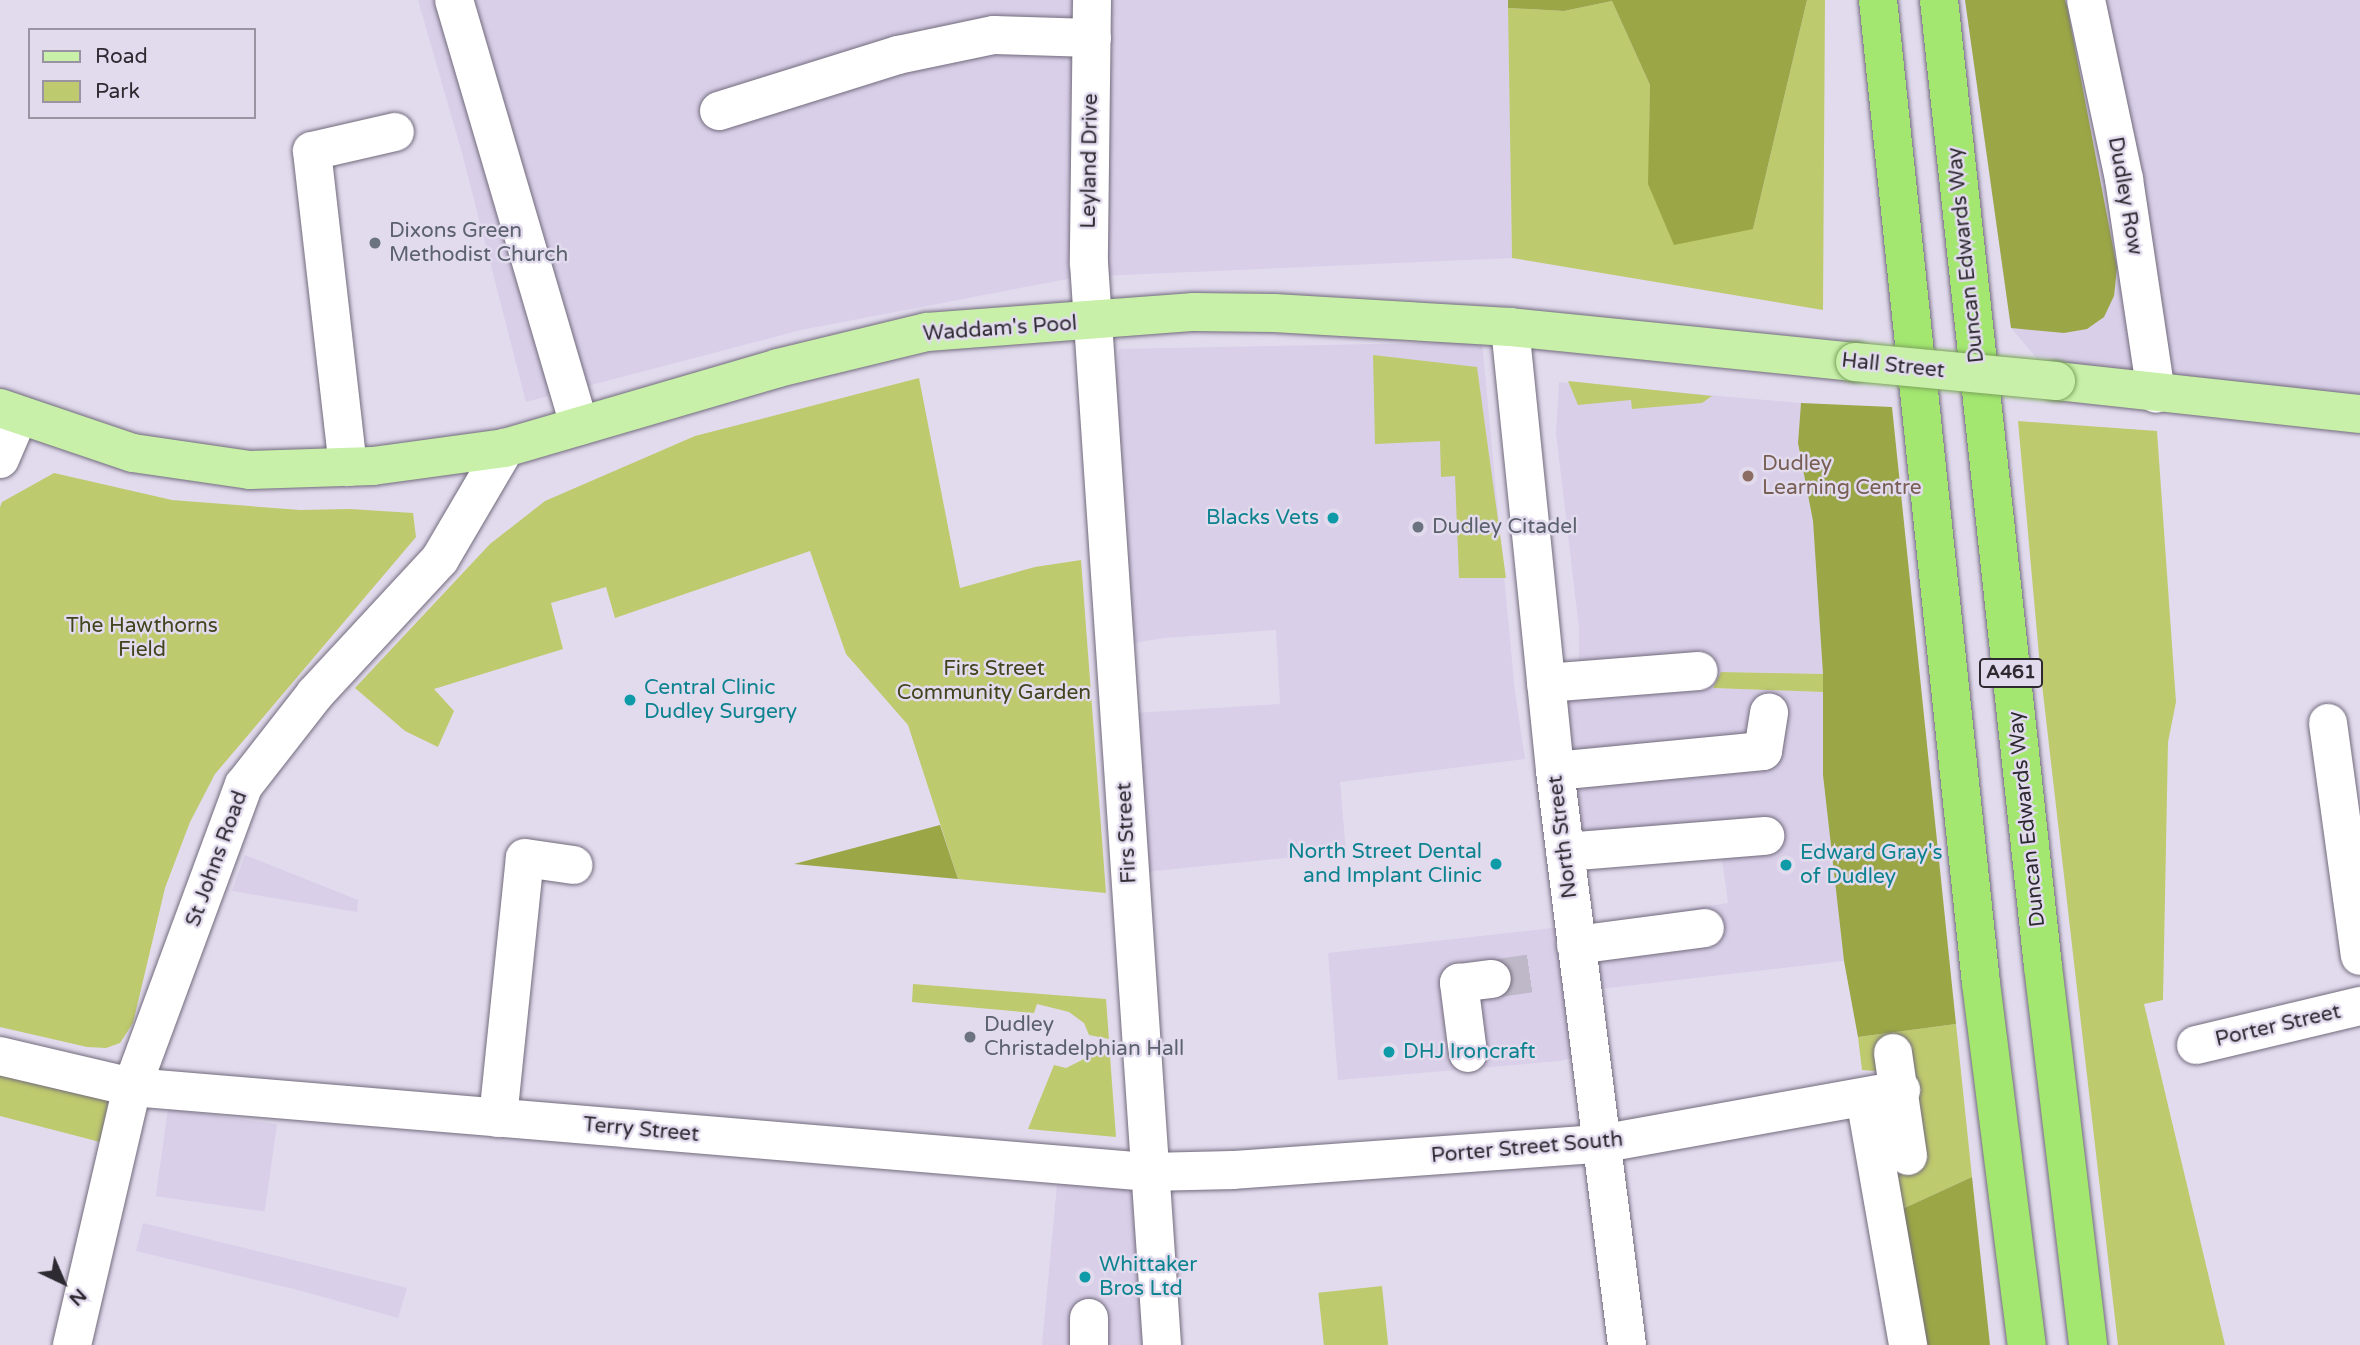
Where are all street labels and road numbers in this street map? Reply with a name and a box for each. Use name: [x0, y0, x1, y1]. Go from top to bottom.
street label: Leyland Drive: [1076, 93, 1104, 229]
street label: Dudley Row: [2102, 135, 2148, 257]
street label: Duncan Edwards Way: [1942, 146, 1990, 364]
street label: Waddam's Pool: [922, 311, 1078, 347]
street label: Hall Street: [1840, 348, 1946, 384]
road number: A461: [1978, 658, 2044, 688]
street label: Duncan Edwards Way: [2003, 710, 2051, 928]
street label: North Street: [1543, 774, 1583, 900]
street label: Firs Street: [1112, 782, 1142, 884]
street label: St Johns Road: [181, 788, 253, 930]
street label: Porter Street: [2213, 999, 2343, 1053]
street label: Terry Street: [582, 1112, 700, 1148]
street label: Porter Street South: [1430, 1127, 1624, 1169]

